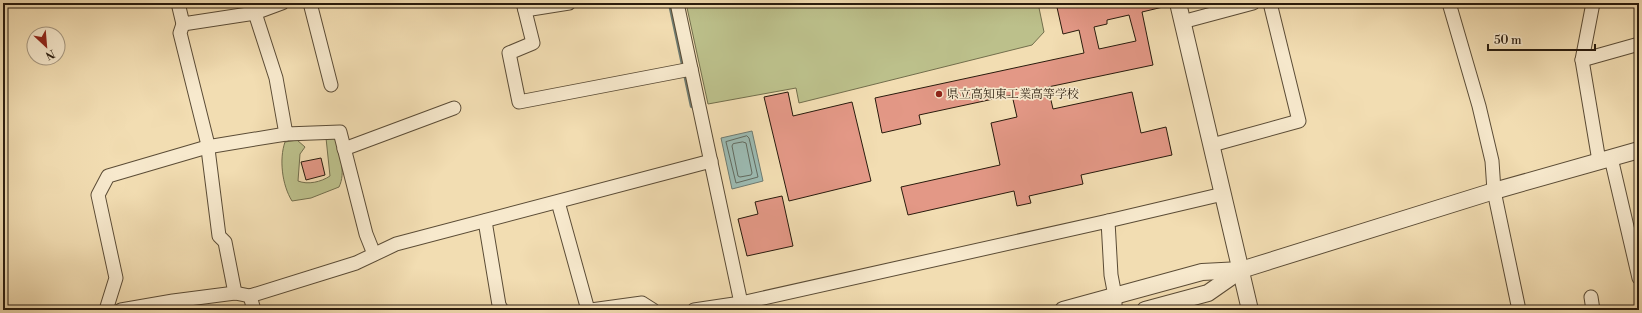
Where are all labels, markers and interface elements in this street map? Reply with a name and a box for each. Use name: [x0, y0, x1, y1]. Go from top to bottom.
north arrow: [26, 26, 66, 66]
scale bar: [1488, 26, 1595, 52]
text: 50 m: [1494, 33, 1522, 48]
text: N: [43, 46, 57, 62]
place label: 県立高知東工業高等学校: [947, 87, 1079, 102]
marker: 県立高知東工業高等学校: [934, 89, 944, 99]

